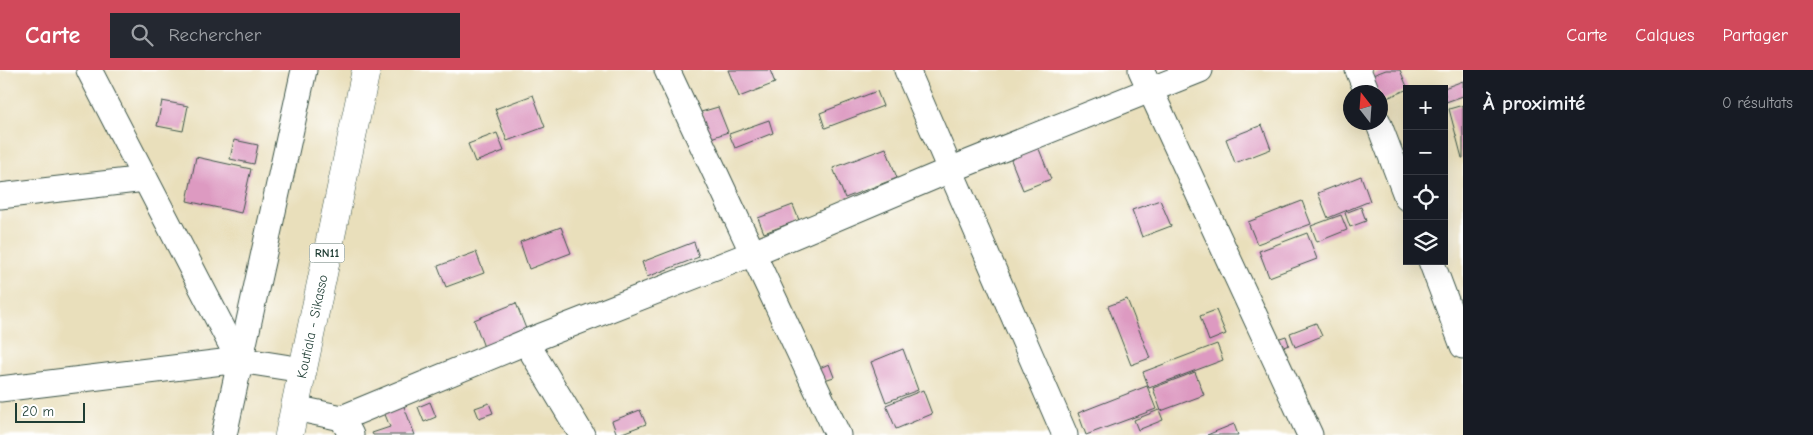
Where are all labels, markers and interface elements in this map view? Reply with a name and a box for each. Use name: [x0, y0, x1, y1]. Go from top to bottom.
search box: [110, 13, 460, 58]
text: Carte: [25, 21, 80, 49]
icon: search: [128, 21, 156, 49]
text: Rechercher: [168, 24, 261, 46]
text: Carte: [1566, 25, 1607, 46]
text: Calques: [1635, 25, 1695, 46]
text: Partager: [1723, 25, 1788, 46]
north arrow: [1343, 85, 1388, 130]
map controls: [1403, 85, 1448, 265]
button: +: [1403, 85, 1448, 130]
text: À proximité: [1483, 91, 1585, 115]
text: 0 résultats: [1722, 94, 1793, 112]
button: −: [1403, 130, 1448, 175]
button: locate: [1403, 175, 1448, 220]
button: layers: [1403, 220, 1448, 265]
road number: RN11: [310, 244, 344, 262]
street label: Koutiala - Sikasso: [293, 273, 331, 380]
scale bar: [15, 400, 85, 423]
text: 20 m: [22, 403, 54, 420]

